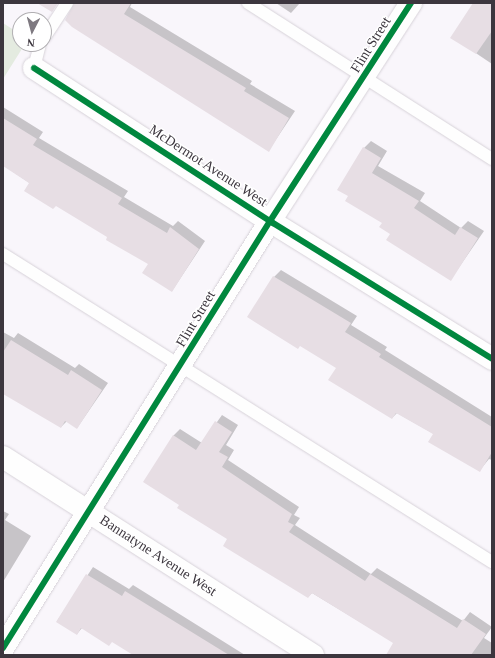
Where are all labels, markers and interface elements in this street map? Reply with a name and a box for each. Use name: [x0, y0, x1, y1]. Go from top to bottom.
north arrow: [12, 12, 52, 52]
street label: Flint Street: [347, 14, 395, 76]
text: N: [26, 37, 35, 49]
street label: McDermot Avenue West: [145, 121, 271, 211]
street label: Flint Street: [173, 288, 219, 350]
street label: Bannatyne Avenue West: [96, 512, 220, 600]

